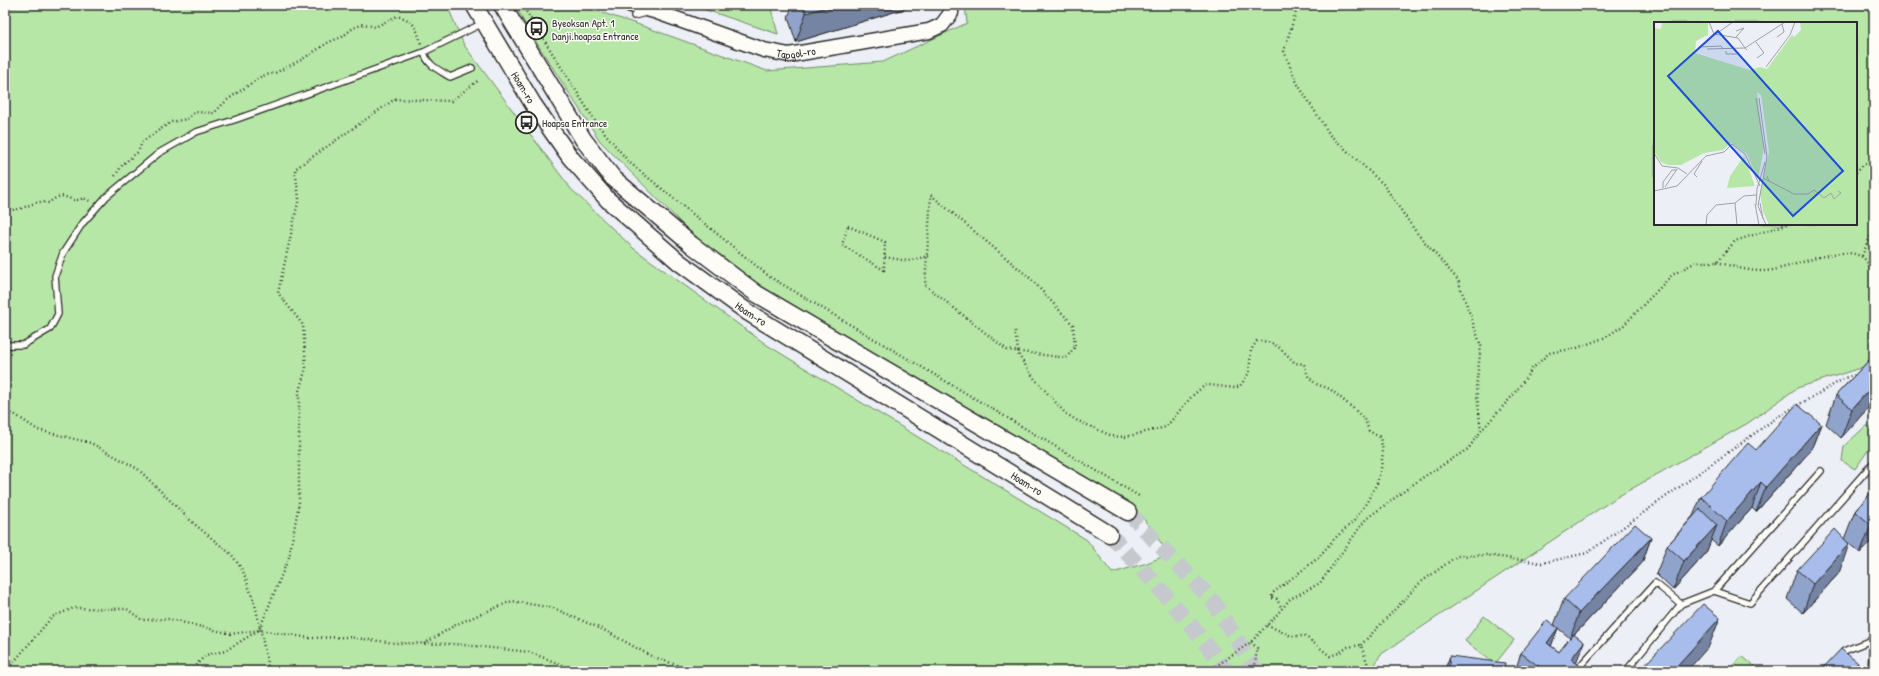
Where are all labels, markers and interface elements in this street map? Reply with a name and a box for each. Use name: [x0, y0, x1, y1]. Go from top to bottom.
bus stop icon: Byeoksan Apt. 1 Danji.hoapsa Entrance: [524, 16, 550, 42]
place label: Byeoksan Apt. 1 Danji.hoapsa Entrance: [552, 16, 639, 43]
inset map: [1654, 22, 1857, 225]
street label: Tapgol-ro: [775, 43, 817, 62]
street label: Hoam-ro: [508, 69, 538, 106]
bus stop icon: Hoapsa Entrance: [513, 110, 539, 136]
place label: Hoapsa Entrance: [542, 116, 608, 130]
street label: Hoam-ro: [732, 298, 769, 329]
street label: Hoam-ro: [1008, 468, 1046, 499]

